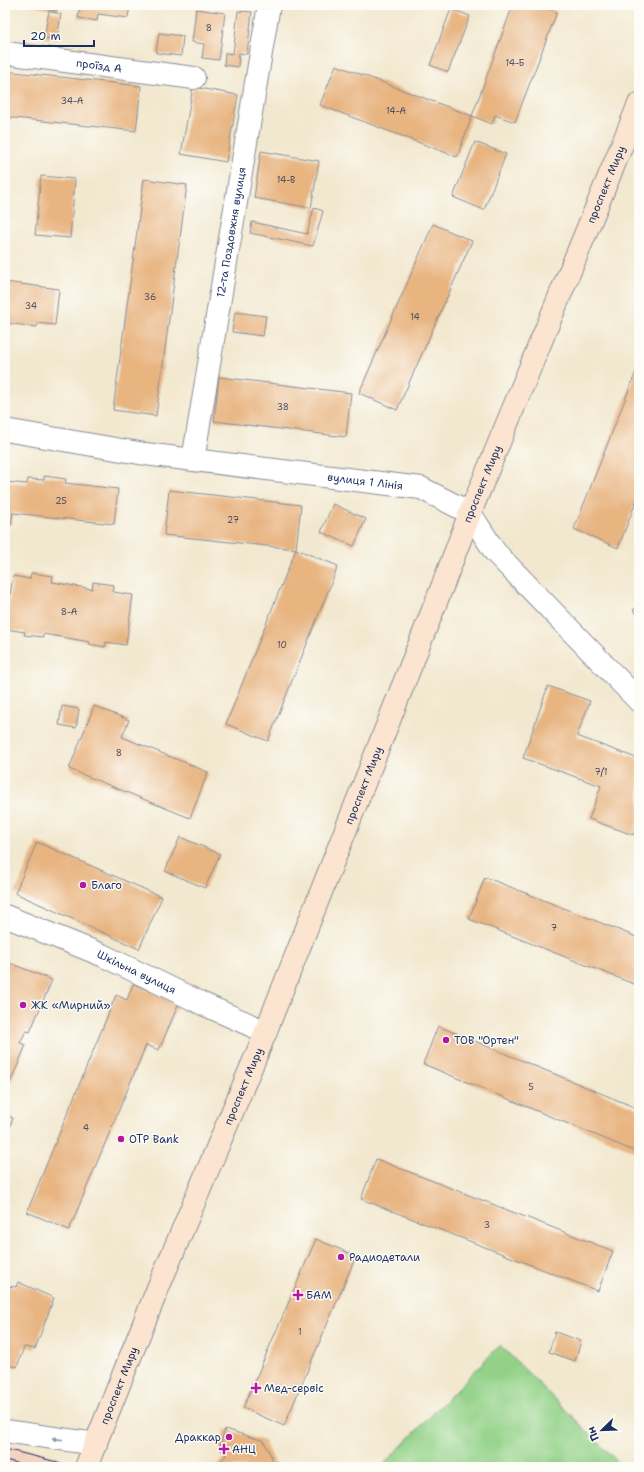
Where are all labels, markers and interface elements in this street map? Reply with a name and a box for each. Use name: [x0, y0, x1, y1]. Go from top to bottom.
scale bar: [24, 22, 94, 48]
house number: 8: [206, 22, 212, 34]
text: 20 m: [30, 28, 61, 44]
street label: проїзд А: [75, 55, 123, 76]
house number: 14-Б: [505, 57, 525, 69]
house number: 34-А: [61, 95, 84, 107]
house number: 14-А: [386, 105, 406, 117]
street label: проспект Миру: [583, 143, 628, 225]
street label: 12-та Поздовжня вулиця: [213, 166, 249, 299]
house number: 14-В: [277, 174, 295, 186]
house number: 36: [144, 291, 156, 303]
house number: 34: [25, 300, 37, 312]
house number: 14: [410, 311, 420, 323]
house number: 38: [277, 401, 289, 413]
street label: проспект Миру: [460, 443, 505, 525]
street label: вулиця 1 Лінія: [327, 469, 404, 493]
house number: 25: [55, 495, 67, 507]
house number: 27: [227, 514, 239, 526]
house number: 8-А: [61, 606, 78, 618]
house number: 10: [277, 639, 287, 651]
street label: проспект Миру: [341, 744, 386, 826]
house number: 8: [116, 747, 122, 759]
house number: 7/1: [595, 766, 607, 778]
place label: Благо: [91, 878, 122, 893]
marker: Благо: [78, 880, 88, 890]
house number: 7: [551, 922, 557, 934]
street label: Шкільна вулиця: [95, 946, 179, 997]
place label: ЖК «Мирний»: [31, 998, 110, 1013]
marker: ЖК «Мирний»: [18, 1000, 28, 1010]
place label: ТОВ "Ортен": [454, 1033, 519, 1048]
marker: ТОВ "Ортен": [441, 1035, 451, 1045]
street label: проспект Миру: [220, 1045, 266, 1127]
house number: 5: [528, 1081, 534, 1093]
house number: 4: [83, 1122, 89, 1134]
place label: OTP Bank: [129, 1132, 179, 1147]
marker: OTP Bank: [116, 1134, 126, 1144]
house number: 3: [484, 1219, 490, 1231]
place label: Радиодетали: [349, 1250, 420, 1265]
marker: Радиодетали: [336, 1252, 346, 1262]
place label: БАМ: [306, 1288, 332, 1303]
marker: БАМ: [293, 1290, 303, 1300]
house number: 1: [298, 1326, 302, 1338]
street label: проспект Миру: [96, 1344, 141, 1426]
place label: Мед-сервіс: [264, 1381, 324, 1396]
marker: Мед-сервіс: [251, 1383, 261, 1393]
north arrow: [582, 1410, 622, 1450]
text: Пн: [584, 1424, 603, 1443]
place label: Драккар: [175, 1430, 221, 1445]
marker: Драккар: [224, 1432, 234, 1442]
one-way arrow: [51, 1436, 63, 1442]
place label: АНЦ: [232, 1442, 256, 1457]
marker: АНЦ: [219, 1444, 229, 1454]

